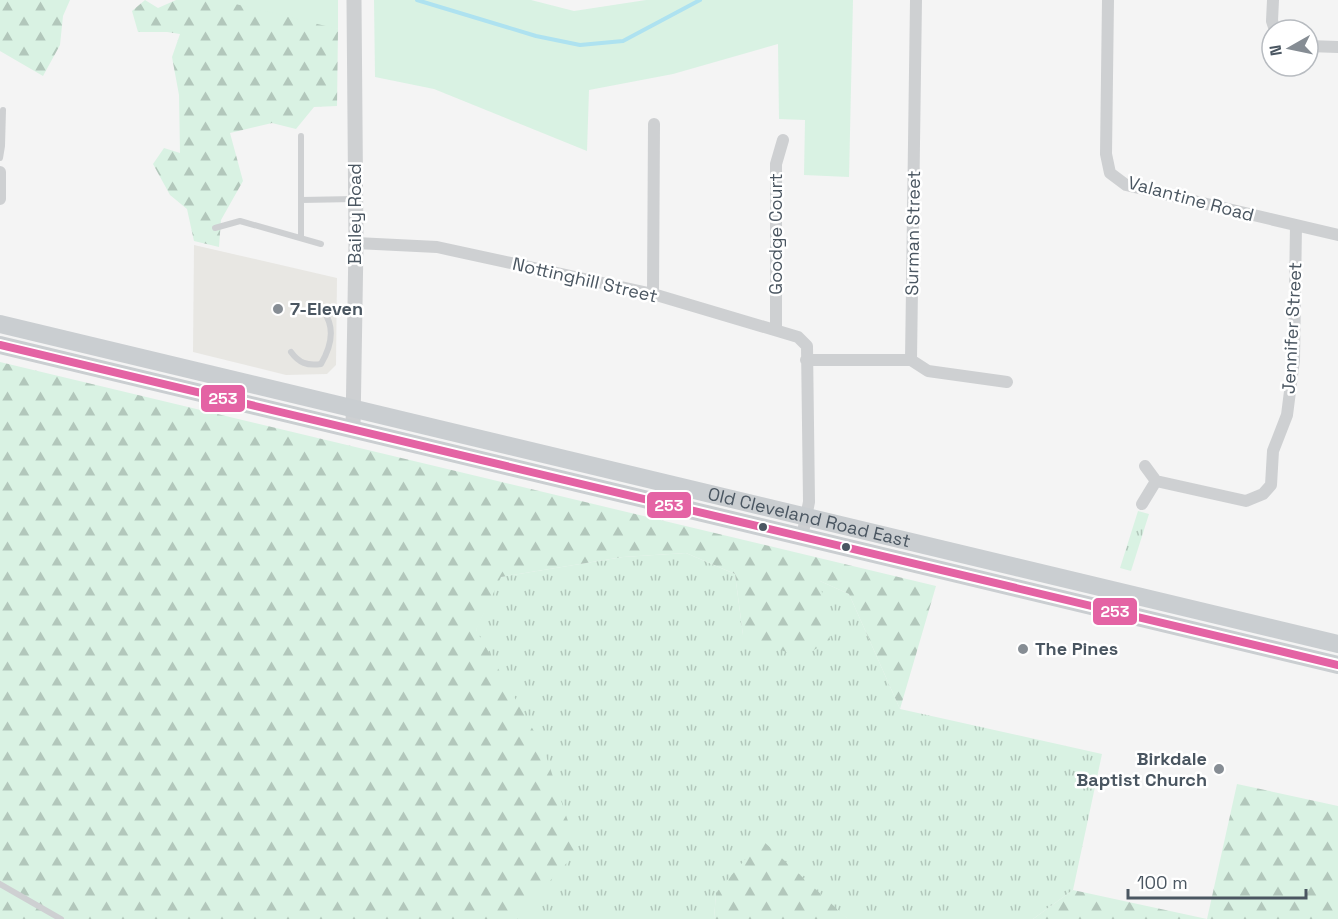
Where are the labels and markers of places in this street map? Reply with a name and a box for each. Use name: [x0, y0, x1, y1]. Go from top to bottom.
place label: 7-Eleven: [290, 297, 363, 320]
marker: 7-Eleven: [271, 302, 285, 316]
unlabelled marker: [757, 521, 769, 533]
unlabelled marker: [840, 541, 852, 553]
place label: The Pines: [1035, 637, 1118, 660]
marker: The Pines: [1016, 642, 1030, 656]
place label: Birkdale Baptist Church: [1076, 747, 1207, 791]
marker: Birkdale Baptist Church: [1212, 762, 1226, 776]

